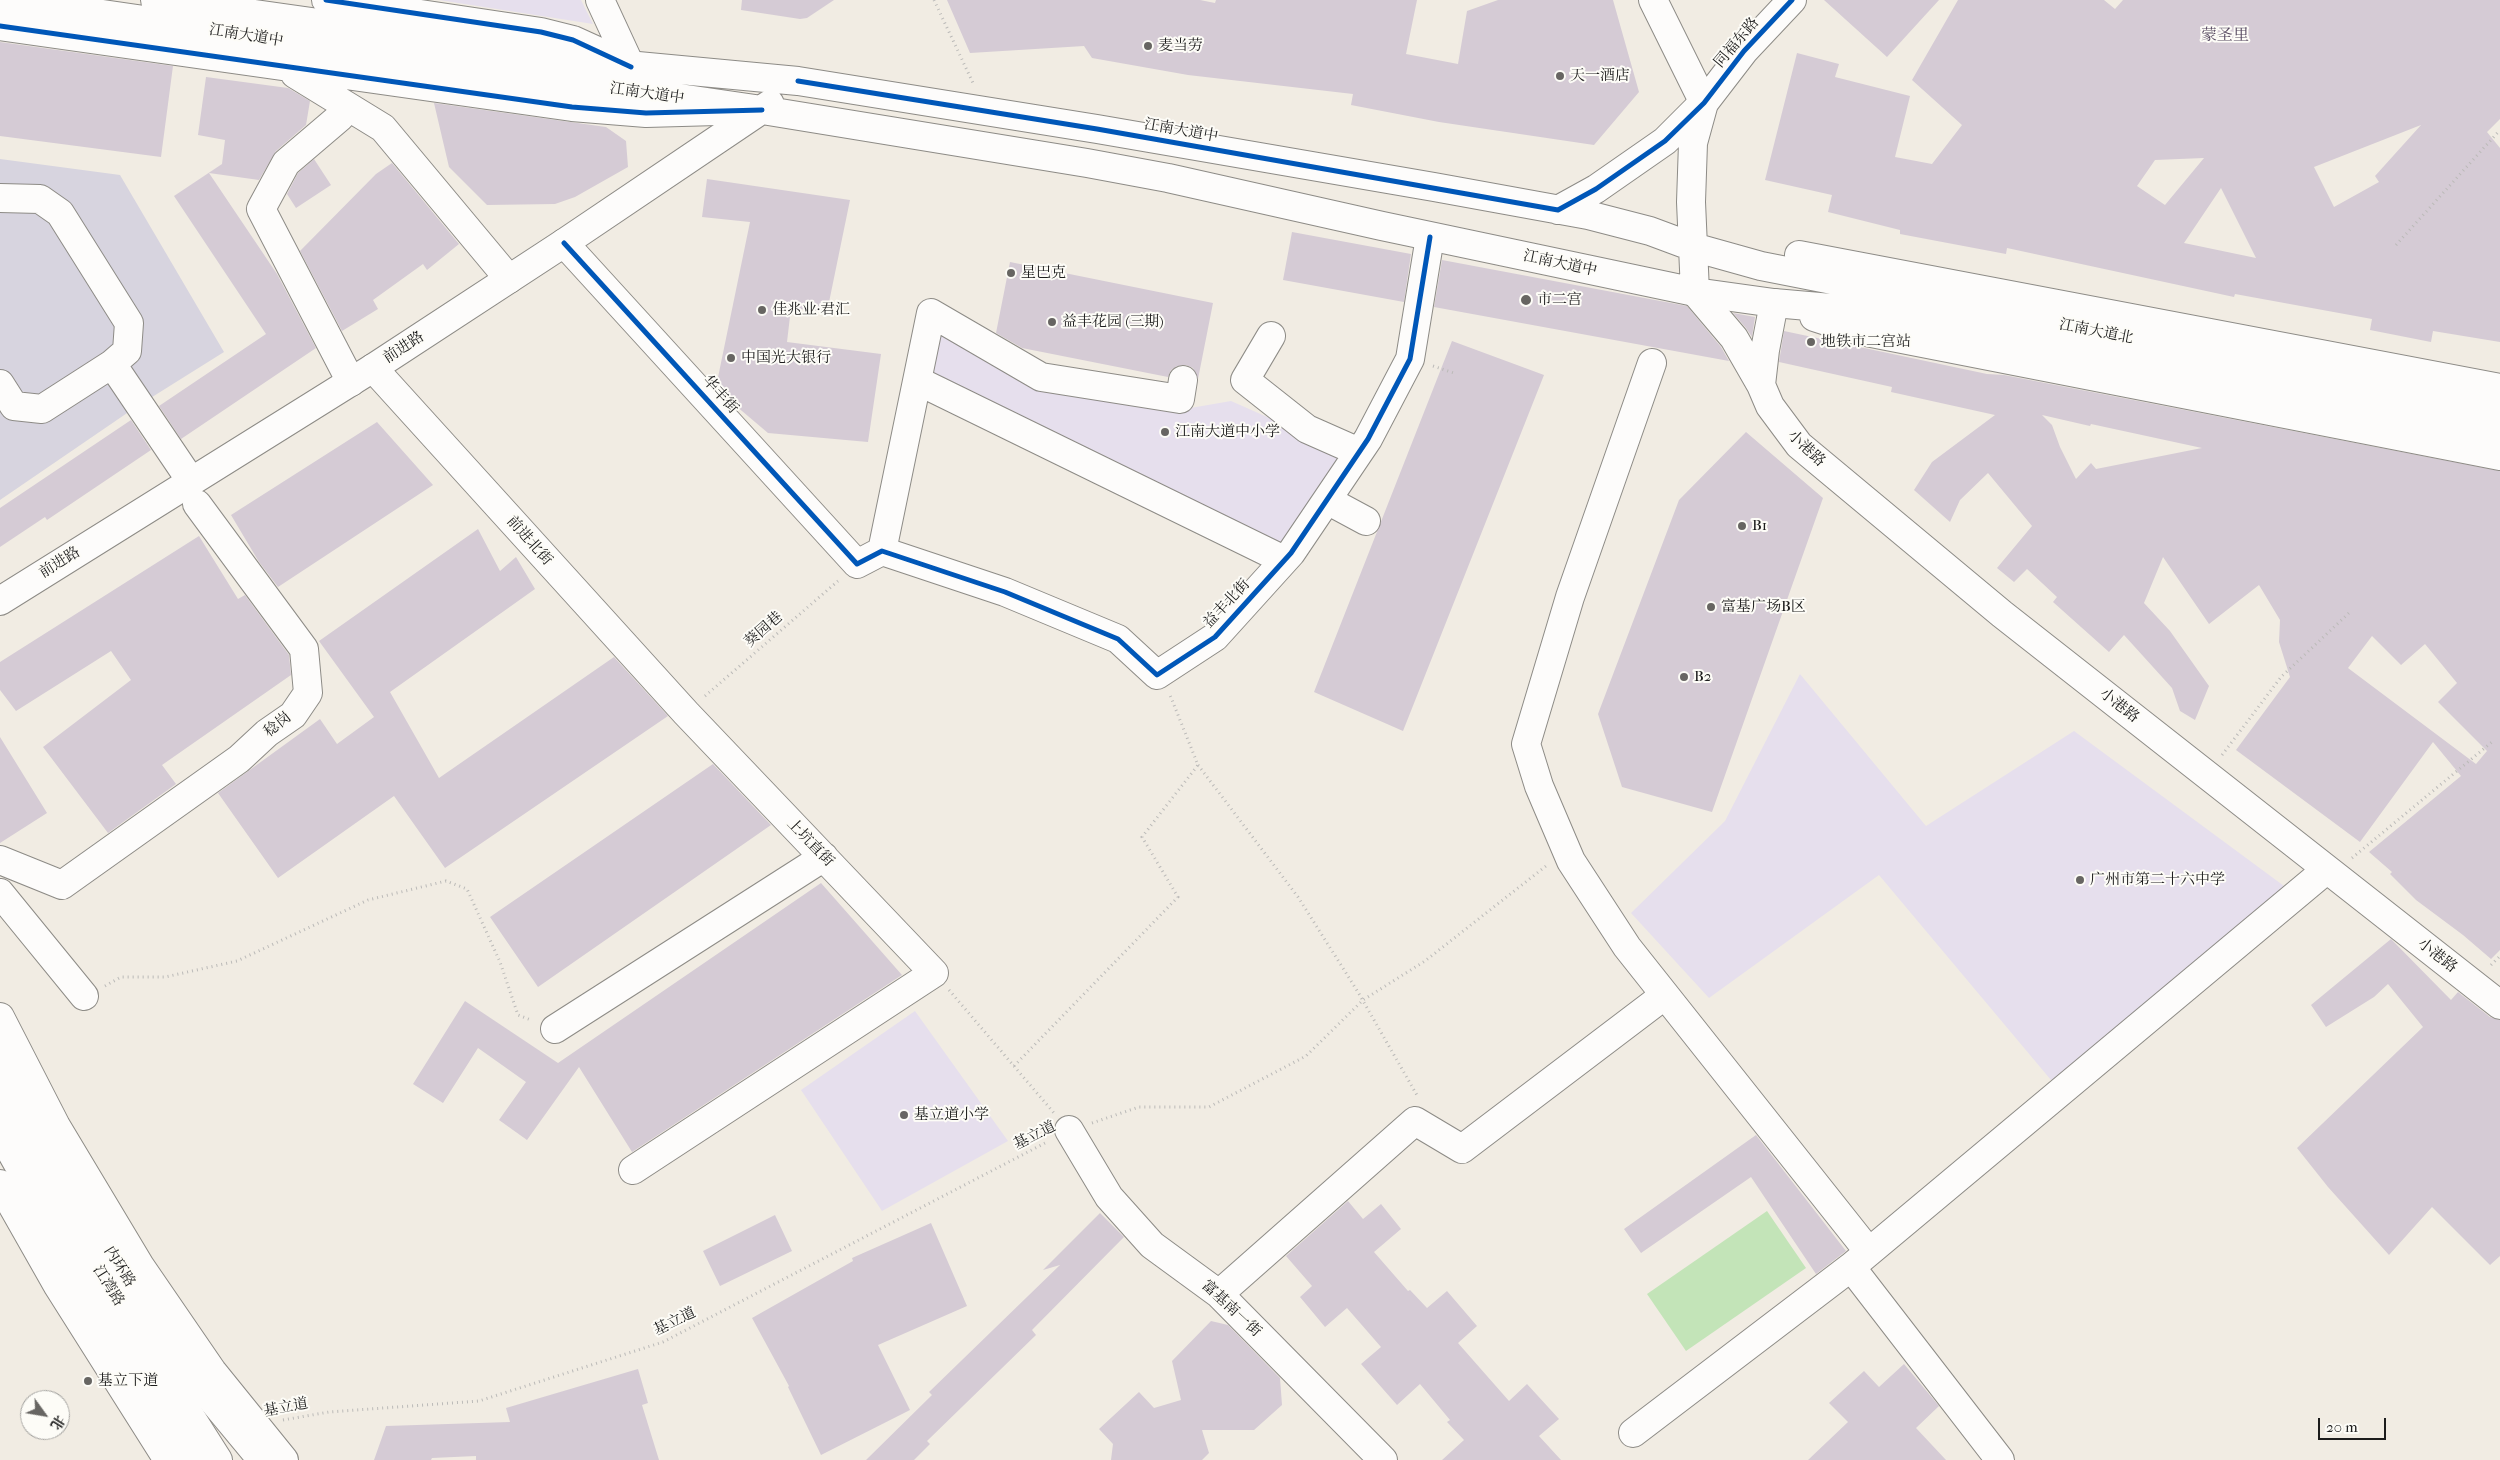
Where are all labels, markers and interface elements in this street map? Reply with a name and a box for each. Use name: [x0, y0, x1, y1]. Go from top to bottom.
street label: 同福东路: [1711, 14, 1763, 72]
street label: 江南大道中: [208, 21, 284, 51]
district label: 蒙圣里: [2201, 26, 2249, 46]
place label: 麦当劳: [1158, 37, 1203, 55]
marker: 麦当劳: [1142, 40, 1154, 52]
place label: 天一酒店: [1570, 67, 1630, 85]
marker: 天一酒店: [1554, 70, 1566, 82]
street label: 江南大道中: [609, 80, 685, 108]
street label: 江南大道中: [1143, 116, 1219, 146]
street label: 江南大道中: [1521, 247, 1599, 281]
place label: 星巴克: [1021, 264, 1066, 282]
marker: 星巴克: [1005, 267, 1017, 279]
place label: 市二宫: [1537, 291, 1582, 309]
marker: 市二宫: [1519, 293, 1533, 307]
place label: 佳兆业·君汇: [772, 301, 850, 319]
marker: 佳兆业·君汇: [756, 304, 768, 316]
place label: 益丰花园 (三期): [1062, 313, 1164, 331]
marker: 益丰花园 (三期): [1046, 316, 1058, 328]
street label: 江南大道北: [2057, 316, 2135, 348]
street label: 前进路: [380, 328, 428, 368]
place label: 地铁市二宫站: [1821, 333, 1911, 351]
marker: 地铁市二宫站: [1805, 336, 1817, 348]
place label: 中国光大银行: [741, 349, 831, 367]
marker: 中国光大银行: [725, 352, 737, 364]
street label: 华丰街: [698, 372, 742, 418]
place label: 江南大道中小学: [1175, 423, 1280, 441]
marker: 江南大道中小学: [1159, 426, 1171, 438]
street label: 小港路: [1783, 427, 1829, 471]
street label: 前进北街: [502, 513, 556, 569]
place label: B1: [1752, 517, 1767, 535]
marker: B1: [1736, 520, 1748, 532]
street label: 前进路: [36, 543, 84, 583]
street label: 益丰北街: [1200, 576, 1254, 632]
place label: 富基广场B区: [1721, 598, 1806, 616]
marker: 富基广场B区: [1705, 601, 1717, 613]
street label: 葵园巷: [741, 608, 787, 652]
place label: B2: [1694, 668, 1711, 686]
marker: B2: [1678, 671, 1690, 683]
street label: 小港路: [2096, 685, 2142, 727]
street label: 稔岗: [261, 709, 295, 741]
street label: 上坑直街: [783, 815, 837, 871]
place label: 广州市第二十六中学: [2090, 871, 2225, 889]
marker: 广州市第二十六中学: [2074, 874, 2086, 886]
street label: 小港路: [2414, 935, 2460, 977]
place label: 基立道小学: [914, 1106, 989, 1124]
marker: 基立道小学: [898, 1109, 910, 1121]
street label: 基立道: [1011, 1118, 1059, 1154]
street label: 内环路: [99, 1243, 139, 1291]
street label: 江湾路: [88, 1262, 128, 1310]
street label: 富基南一街: [1197, 1277, 1265, 1341]
street label: 基立道: [651, 1304, 699, 1340]
place label: 基立下道: [98, 1372, 158, 1390]
marker: 基立下道: [82, 1375, 94, 1387]
north arrow: [20, 1390, 70, 1440]
street label: 基立道: [262, 1395, 310, 1421]
scale bar: [2320, 1408, 2388, 1440]
text: 北: [46, 1412, 68, 1433]
text: 20 m: [2326, 1418, 2358, 1436]

